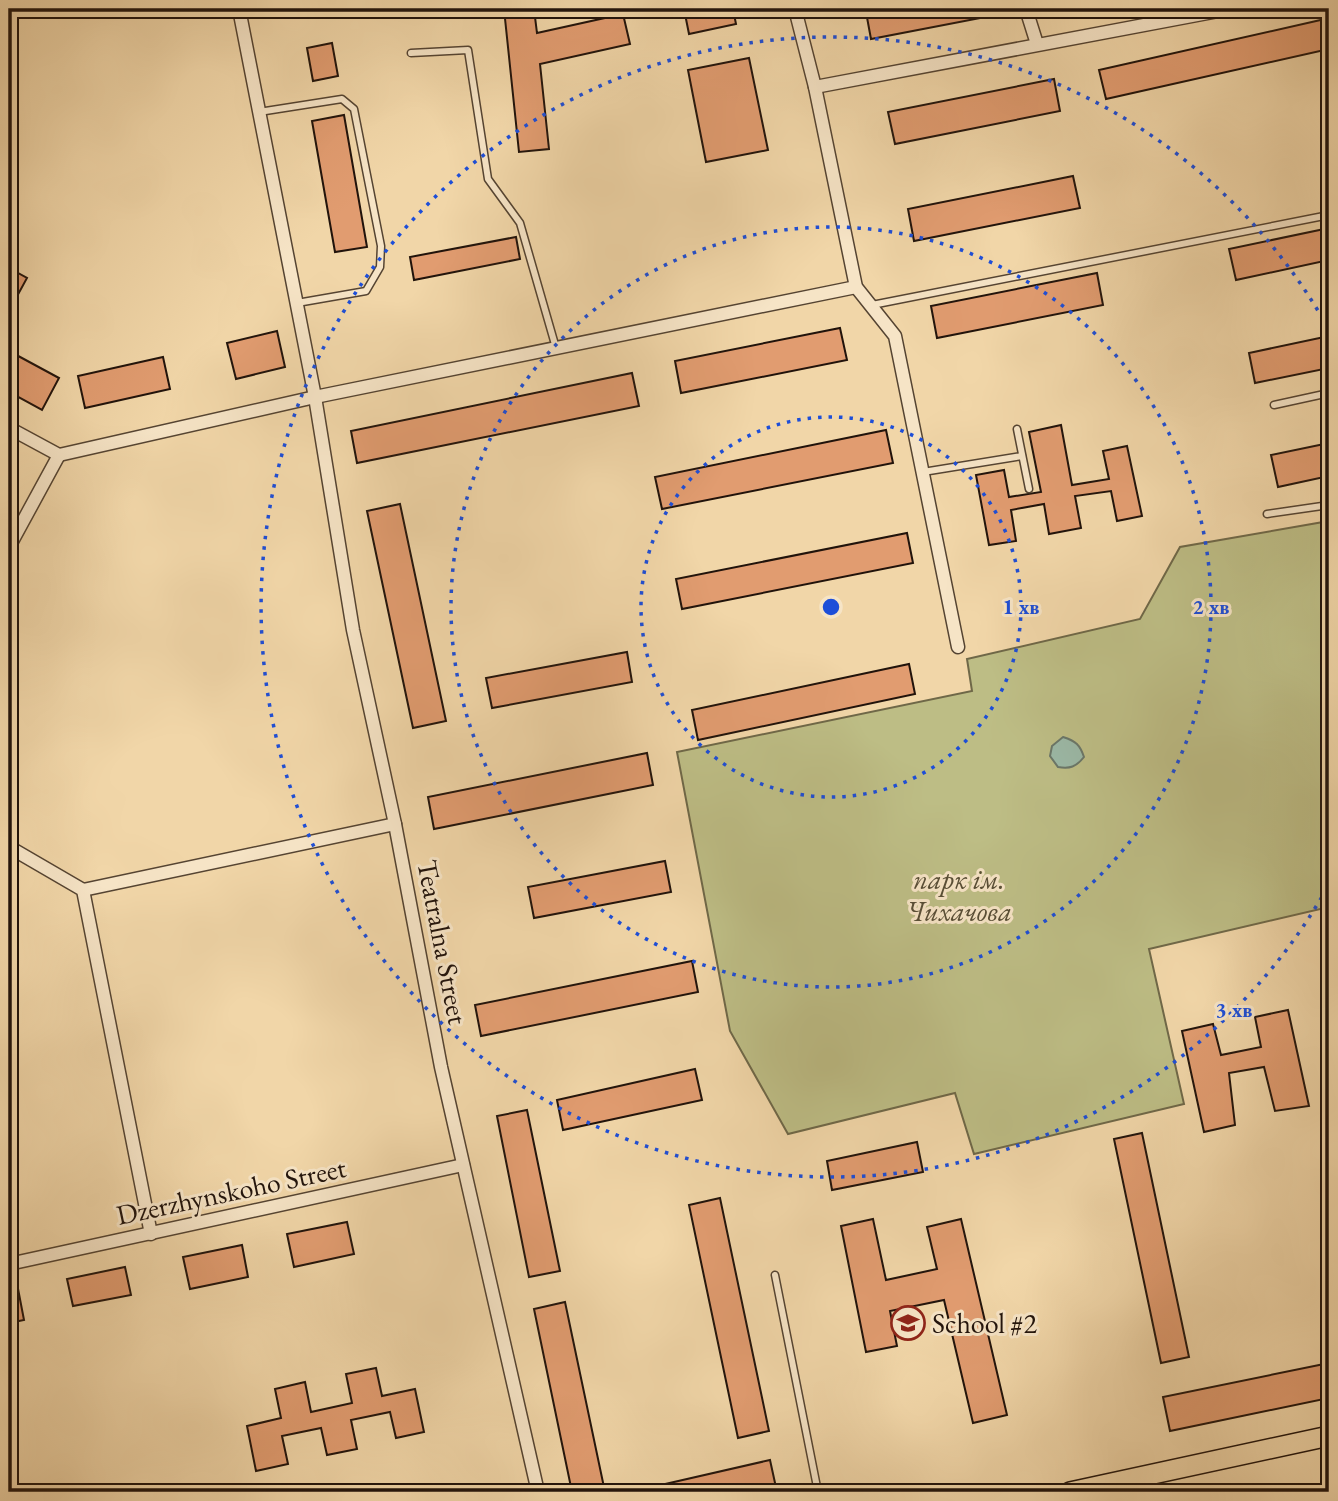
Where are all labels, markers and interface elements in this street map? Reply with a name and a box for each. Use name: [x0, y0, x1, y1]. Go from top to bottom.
text: 1 хв: [1003, 593, 1039, 620]
text: 2 хв: [1193, 593, 1229, 620]
centre of rings: [819, 595, 843, 619]
street label: Teatralna Street: [409, 857, 477, 1028]
park label: парк ім. Чихачова: [906, 861, 1012, 929]
text: 3 хв: [1216, 996, 1252, 1023]
street label: Dzerzhynskoho Street: [113, 1149, 349, 1233]
school or university icon: School #2: [889, 1304, 927, 1342]
place label: School #2: [932, 1305, 1038, 1341]

